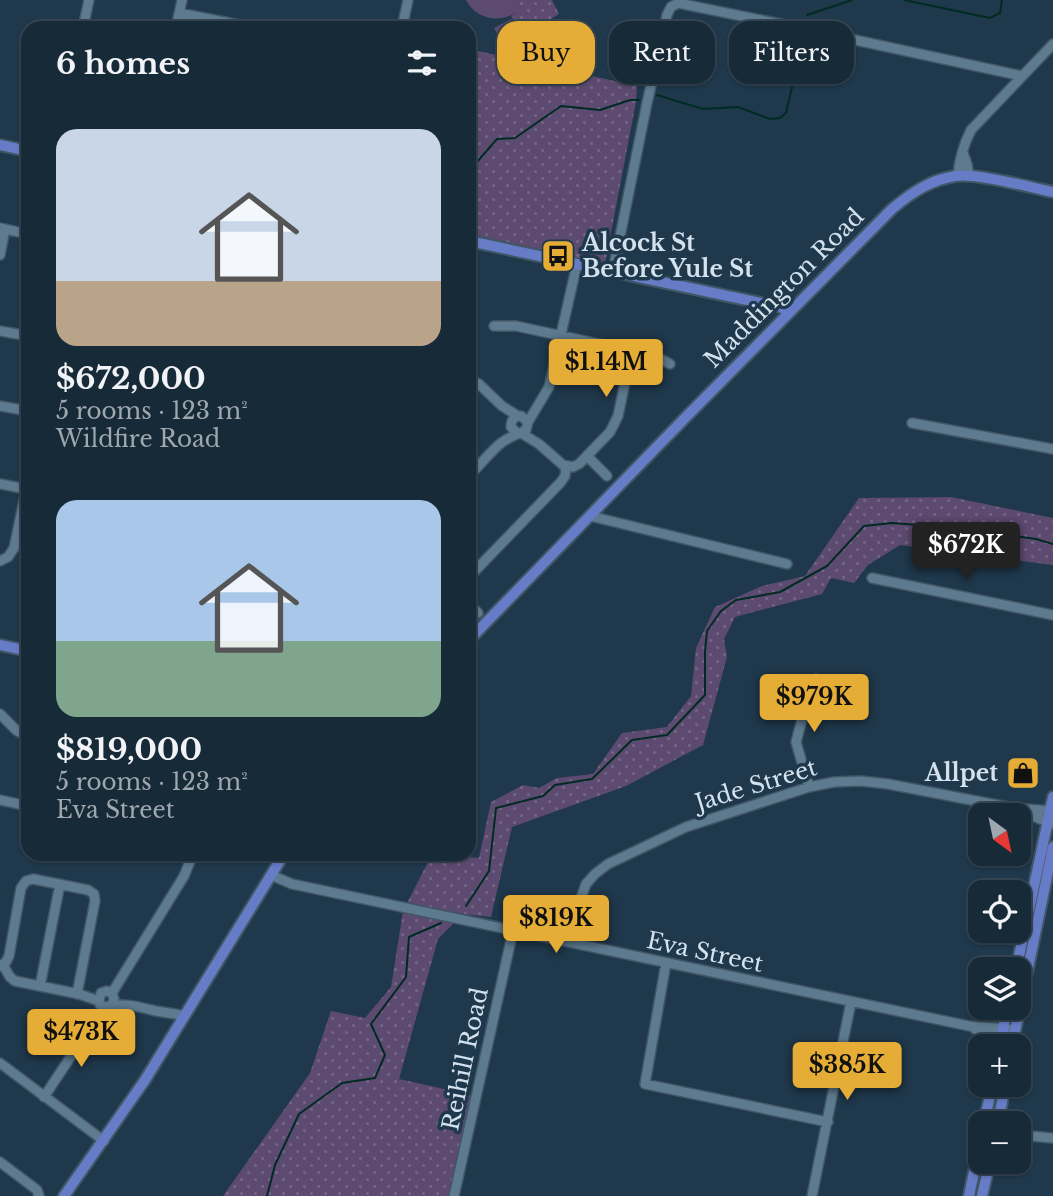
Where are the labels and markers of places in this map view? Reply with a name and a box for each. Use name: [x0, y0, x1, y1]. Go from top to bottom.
place label: Alcock St Before Yule St: [581, 229, 753, 283]
bus stop icon: Alcock St Before Yule St: [539, 237, 577, 275]
pin: $1.14M: [549, 340, 663, 399]
pin: $672K: [917, 522, 1015, 582]
pin: $979K: [765, 674, 863, 734]
shop icon: Allpet: [1004, 754, 1042, 792]
place label: Allpet: [924, 759, 998, 787]
pin: $819K: [507, 895, 605, 955]
pin: $473K: [32, 1010, 130, 1069]
pin: $385K: [798, 1042, 896, 1102]

